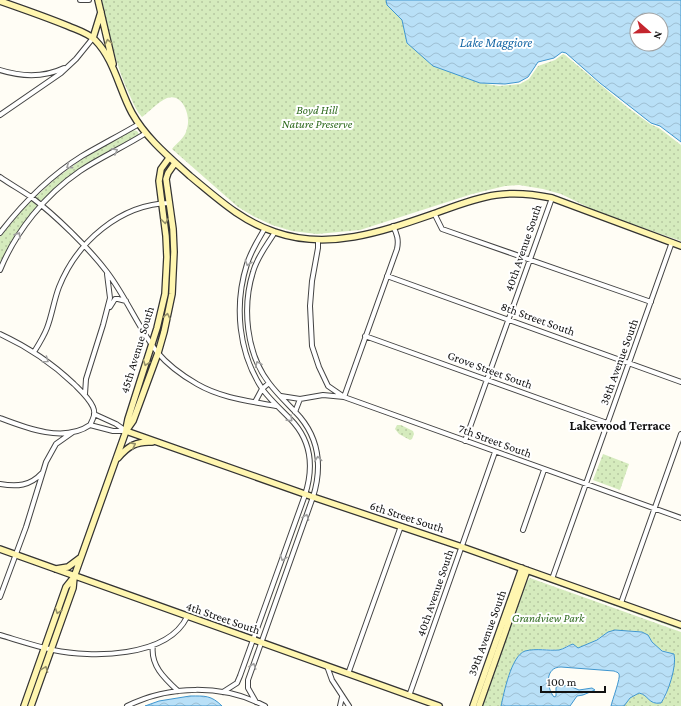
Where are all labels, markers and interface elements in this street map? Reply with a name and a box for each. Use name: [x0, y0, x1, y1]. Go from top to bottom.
north arrow: [629, 12, 669, 52]
text: N: [651, 30, 665, 41]
water label: Lake Maggiore: [460, 35, 532, 50]
one-way arrow: [105, 39, 113, 45]
park label: Boyd Hill Nature Preserve: [282, 103, 353, 131]
one-way arrow: [111, 149, 118, 156]
one-way arrow: [66, 161, 73, 168]
street label: 40th Avenue South: [501, 202, 545, 294]
one-way arrow: [160, 218, 169, 224]
one-way arrow: [13, 232, 21, 239]
one-way arrow: [244, 260, 253, 267]
street label: 8th Street South: [499, 299, 577, 339]
street label: 45th Avenue South: [117, 304, 157, 395]
one-way arrow: [163, 313, 171, 319]
street label: 38th Avenue South: [597, 316, 641, 407]
street label: Grove Street South: [446, 348, 535, 392]
one-way arrow: [42, 355, 49, 363]
one-way arrow: [142, 359, 151, 366]
one-way arrow: [255, 361, 263, 368]
one-way arrow: [285, 414, 293, 422]
district label: Lakewood Terrace: [569, 418, 671, 433]
street label: 7th Street South: [456, 421, 534, 461]
one-way arrow: [129, 442, 136, 450]
one-way arrow: [314, 456, 323, 462]
street label: 6th Street South: [368, 498, 446, 536]
one-way arrow: [301, 513, 310, 520]
street label: 40th Avenue South: [413, 547, 457, 639]
one-way arrow: [279, 554, 287, 561]
street label: 39th Avenue South: [465, 588, 509, 678]
street label: 4th Street South: [184, 599, 262, 637]
one-way arrow: [54, 608, 63, 615]
park label: Grandview Park: [512, 611, 585, 625]
one-way arrow: [248, 662, 257, 669]
one-way arrow: [40, 666, 48, 673]
scale bar: [541, 668, 605, 694]
text: 100 m: [547, 675, 577, 689]

